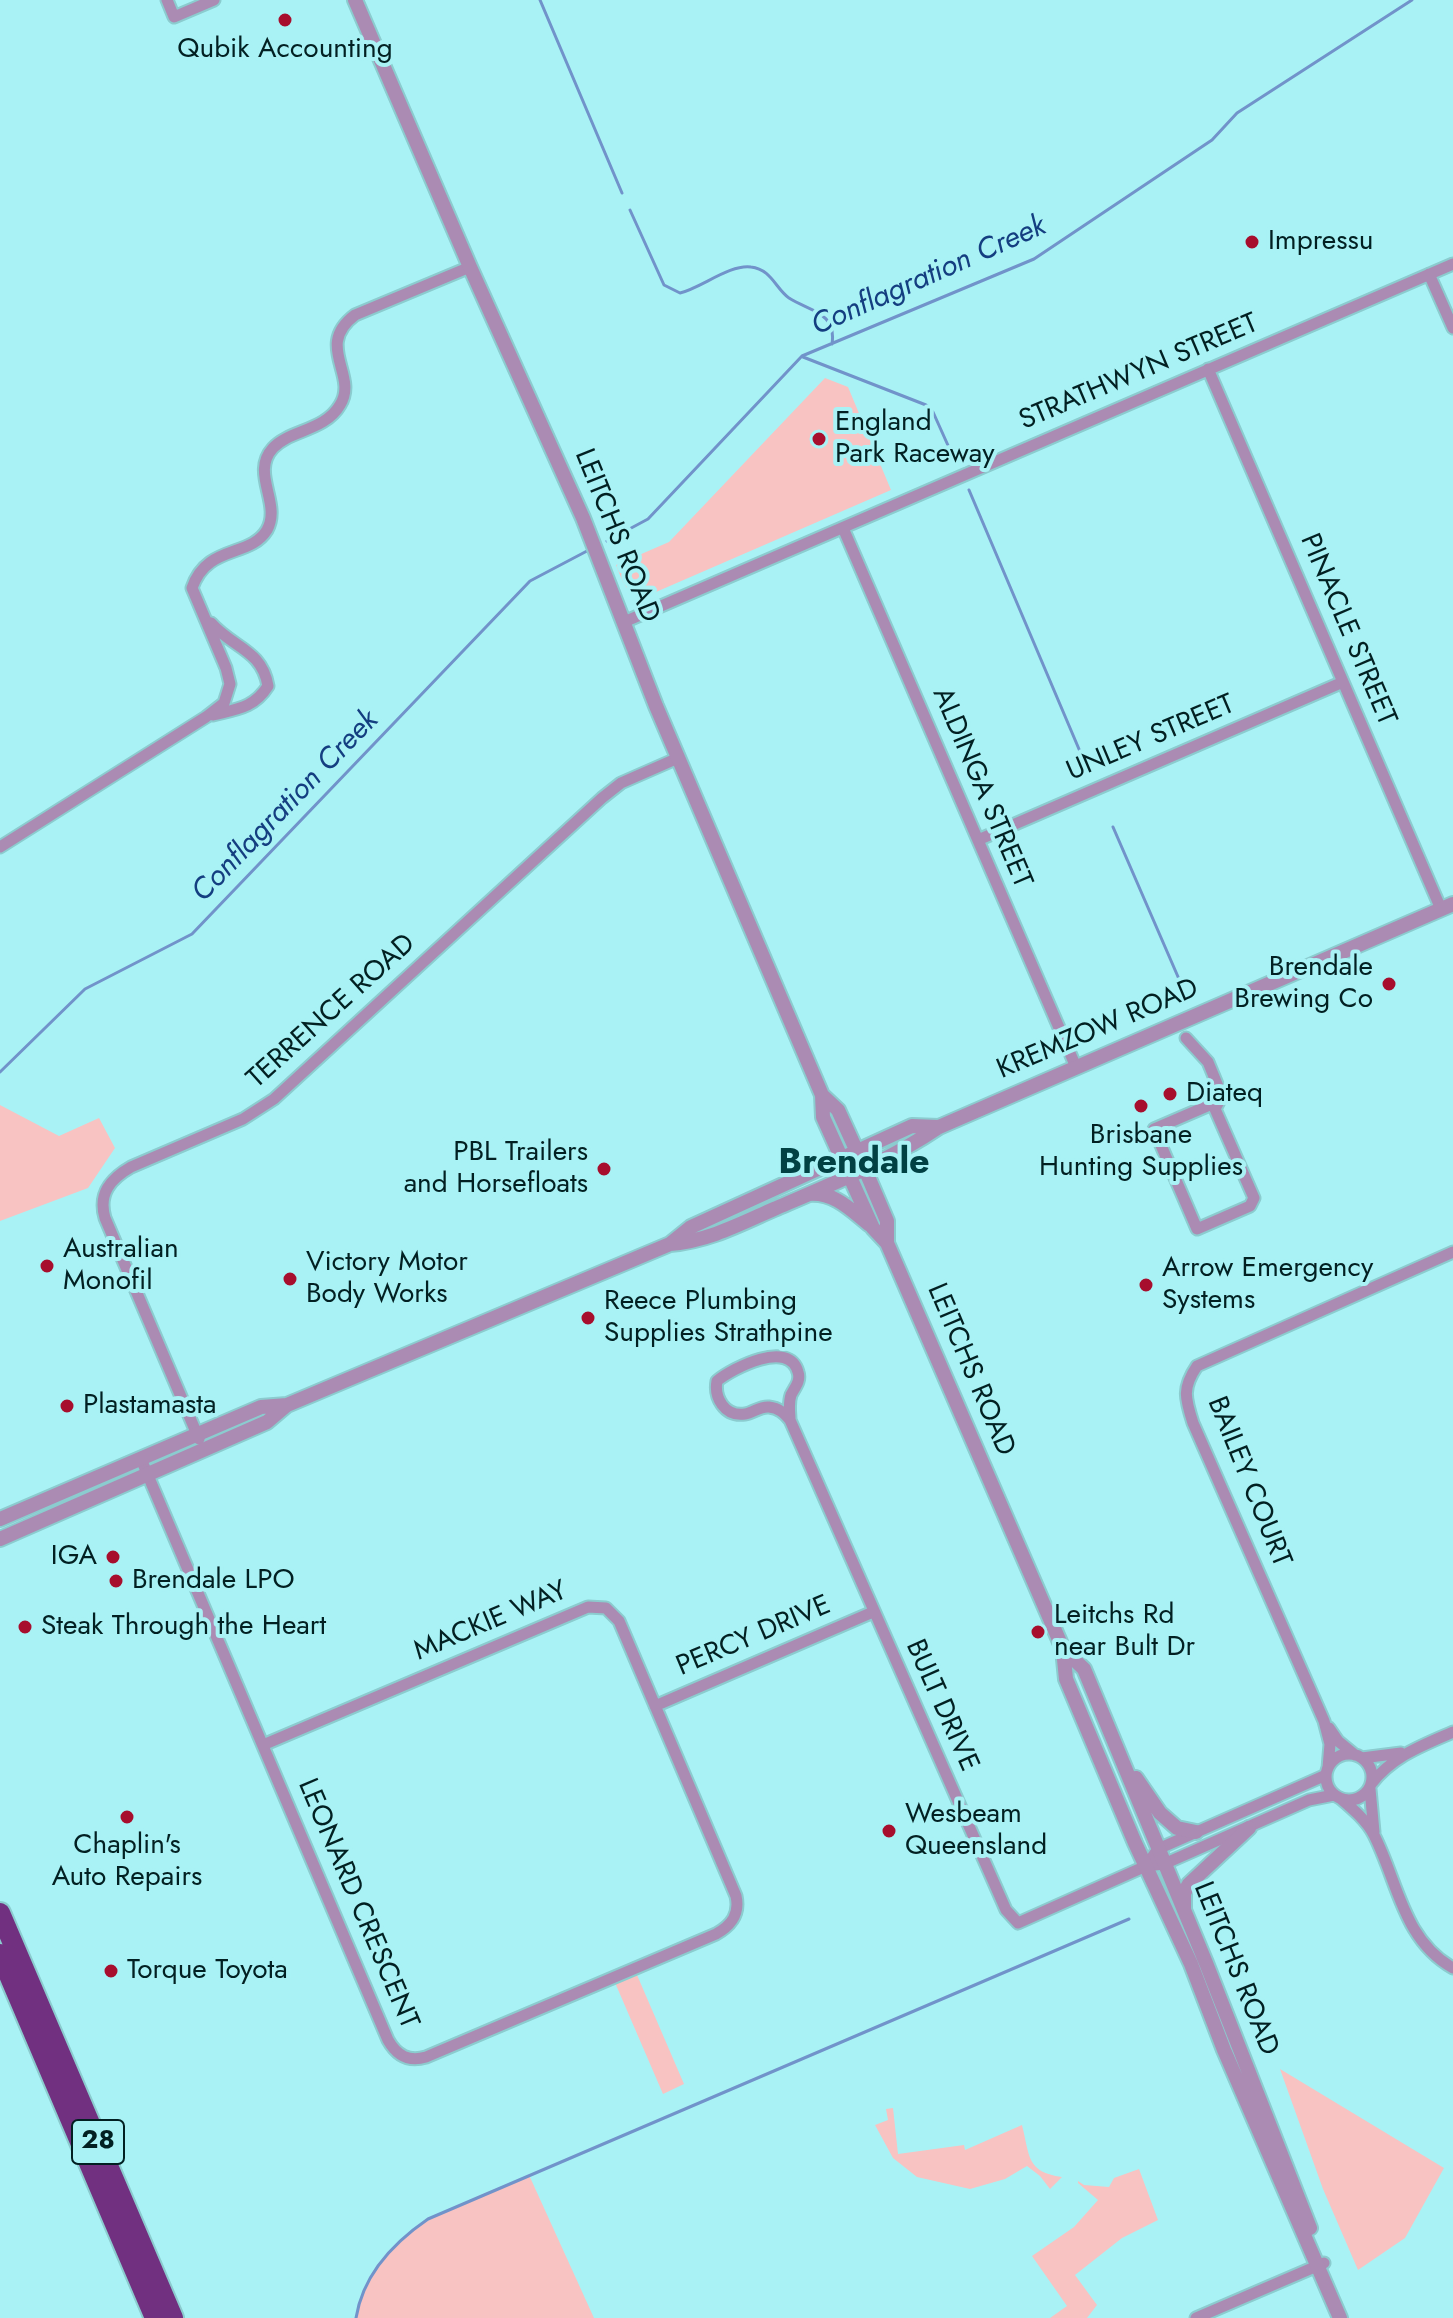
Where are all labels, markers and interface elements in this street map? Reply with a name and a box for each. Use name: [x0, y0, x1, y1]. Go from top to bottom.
marker: Qubik Accounting: [276, 11, 294, 29]
place label: Qubik Accounting: [177, 33, 393, 67]
water label: Conflagration Creek: [806, 209, 1052, 345]
place label: Impressu: [1268, 225, 1374, 259]
marker: Impressu: [1243, 233, 1261, 251]
street label: STRATHWYN STREET: [1015, 307, 1263, 439]
place label: England Park Raceway: [835, 406, 995, 472]
marker: England Park Raceway: [810, 430, 828, 448]
street label: LEITCHS ROAD: [566, 444, 666, 628]
street label: PINACLE STREET: [1291, 529, 1403, 731]
street label: ALDINGA STREET: [924, 683, 1038, 893]
street label: UNLEY STREET: [1062, 689, 1240, 789]
water label: Conflagration Creek: [185, 704, 387, 910]
street label: TERRENCE ROAD: [241, 928, 423, 1096]
place label: Brendale Brewing Co: [1234, 951, 1373, 1017]
street label: KREMZOW ROAD: [992, 972, 1204, 1088]
marker: Brendale Brewing Co: [1380, 975, 1398, 993]
place label: Diateq: [1186, 1077, 1263, 1111]
marker: Diateq: [1161, 1085, 1179, 1103]
marker: Brisbane Hunting Supplies: [1132, 1097, 1150, 1115]
place label: Brisbane Hunting Supplies: [1039, 1119, 1243, 1185]
place label: PBL Trailers and Horsefloats: [404, 1136, 588, 1202]
district label: Brendale: [778, 1142, 930, 1186]
marker: PBL Trailers and Horsefloats: [595, 1160, 613, 1178]
place label: Australian Monofil: [63, 1233, 179, 1299]
place label: Victory Motor Body Works: [306, 1246, 468, 1312]
place label: Arrow Emergency Systems: [1162, 1252, 1373, 1318]
marker: Australian Monofil: [38, 1257, 56, 1275]
marker: Victory Motor Body Works: [281, 1270, 299, 1288]
marker: Arrow Emergency Systems: [1137, 1276, 1155, 1294]
street label: LEITCHS ROAD: [919, 1279, 1021, 1461]
place label: Reece Plumbing Supplies Strathpine: [604, 1285, 833, 1351]
marker: Reece Plumbing Supplies Strathpine: [579, 1309, 597, 1327]
place label: Plastamasta: [83, 1389, 217, 1423]
street label: BAILEY COURT: [1199, 1392, 1297, 1572]
marker: Plastamasta: [58, 1397, 76, 1415]
place label: IGA: [51, 1540, 97, 1574]
marker: IGA: [104, 1548, 122, 1566]
place label: Brendale LPO: [132, 1564, 295, 1598]
marker: Brendale LPO: [107, 1572, 125, 1590]
street label: MACKIE WAY: [409, 1575, 573, 1669]
street label: PERCY DRIVE: [672, 1589, 836, 1685]
place label: Leitchs Rd near Bult Dr: [1054, 1599, 1195, 1665]
place label: Steak Through the Heart: [41, 1610, 326, 1644]
marker: Steak Through the Heart: [16, 1618, 34, 1636]
marker: Leitchs Rd near Bult Dr: [1029, 1623, 1047, 1641]
street label: BULT DRIVE: [897, 1635, 985, 1777]
street label: LEONARD CRESCENT: [289, 1774, 425, 2034]
place label: Wesbeam Queensland: [905, 1798, 1047, 1864]
marker: Chaplin's Auto Repairs: [118, 1808, 136, 1826]
marker: Wesbeam Queensland: [880, 1822, 898, 1840]
place label: Chaplin's Auto Repairs: [52, 1829, 202, 1895]
street label: LEITCHS ROAD: [1185, 1877, 1285, 2061]
place label: Torque Toyota: [127, 1954, 288, 1988]
marker: Torque Toyota: [102, 1962, 120, 1980]
road number: 28: [72, 2120, 124, 2164]

